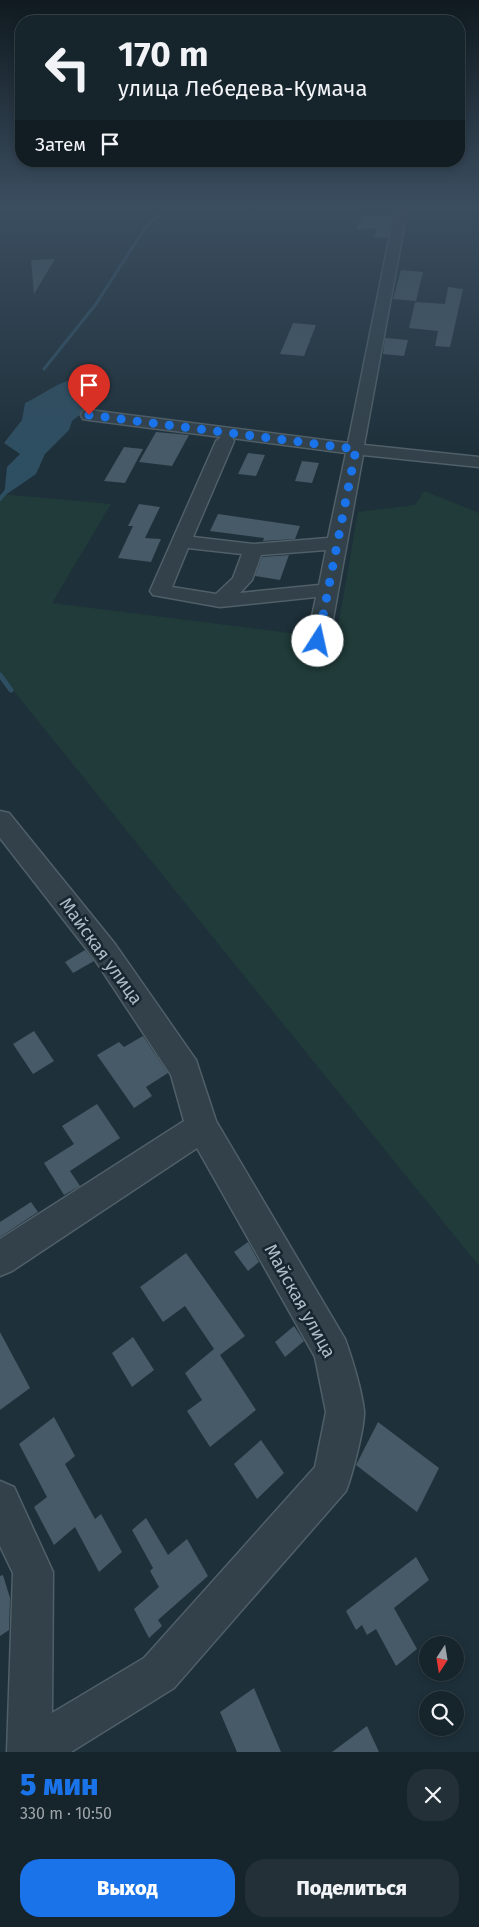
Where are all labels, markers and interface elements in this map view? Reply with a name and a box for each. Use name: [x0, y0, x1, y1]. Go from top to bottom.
text: 170 m: [118, 33, 209, 75]
icon: left: [35, 35, 100, 100]
text: улица Лебедева-Кумача: [118, 75, 367, 102]
icon: arrive: [96, 130, 124, 158]
text: Затем: [35, 133, 86, 156]
pin: [68, 364, 110, 415]
icon: arrive: [75, 371, 103, 399]
position arrow: [291, 614, 343, 666]
street label: Майская улица: [55, 893, 147, 1009]
street label: Майская улица: [260, 1240, 340, 1362]
north arrow: [419, 1636, 464, 1681]
map controls: [419, 1636, 464, 1736]
button: search: [419, 1691, 464, 1736]
text: 5 мин: [20, 1767, 99, 1803]
button: close: [407, 1769, 459, 1821]
text: 330 m · 10:50: [20, 1804, 112, 1823]
button: Выход: [20, 1859, 235, 1917]
button: Поделиться: [245, 1859, 459, 1917]

